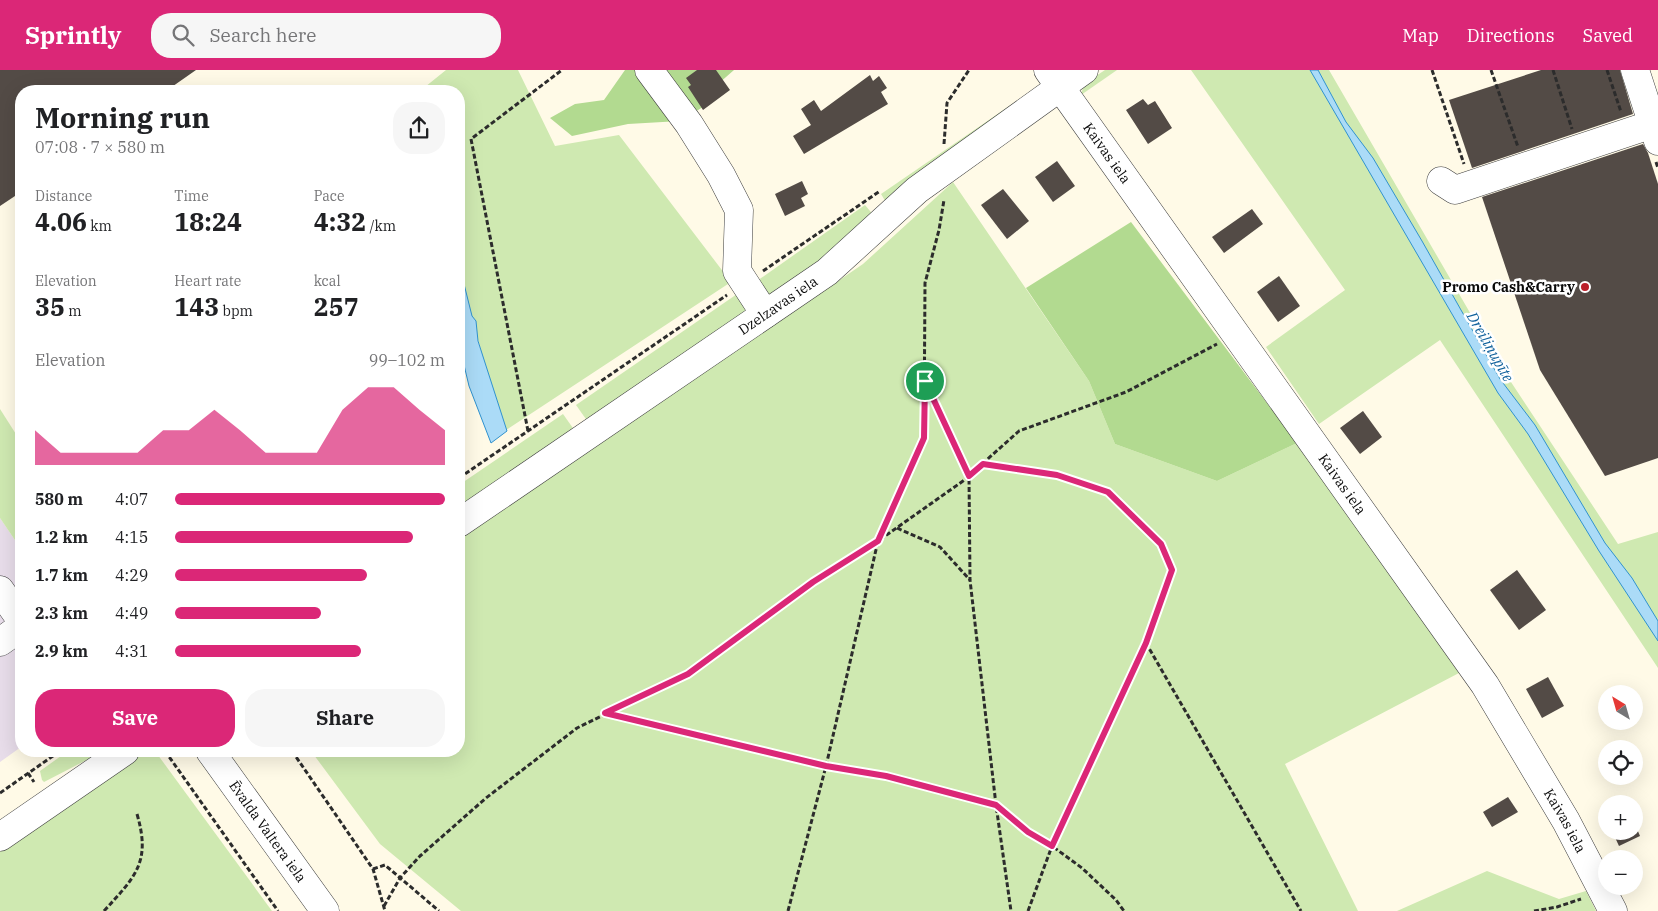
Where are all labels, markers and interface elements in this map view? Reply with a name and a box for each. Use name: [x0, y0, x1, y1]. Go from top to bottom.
search box: [151, 13, 501, 58]
text: Sprintly: [25, 19, 121, 51]
icon: search: [169, 21, 197, 49]
text: Search here: [209, 23, 316, 47]
text: Map: [1402, 24, 1439, 47]
text: Directions: [1467, 24, 1555, 47]
text: Saved: [1583, 24, 1633, 47]
text: Morning run: [35, 99, 210, 136]
button: share: [393, 102, 445, 154]
street label: Kaivas iela: [1079, 119, 1135, 187]
text: 07:08 · 7 × 580 m: [35, 137, 165, 157]
text: Distance: [35, 187, 92, 205]
text: Time: [174, 187, 209, 205]
text: Pace: [314, 187, 344, 205]
text: 4.06: [35, 205, 87, 238]
text: 18:24: [174, 205, 242, 238]
text: 4:32: [314, 205, 366, 238]
text: km: [87, 217, 112, 235]
text: /km: [366, 217, 396, 235]
text: Elevation: [35, 272, 97, 290]
text: Heart rate: [174, 272, 241, 290]
text: kcal: [314, 272, 341, 290]
street label: Dzelzavas iela: [735, 272, 821, 339]
place label: Promo Cash&Carry: [1442, 278, 1575, 296]
marker: Promo Cash&Carry: [1579, 281, 1591, 293]
text: 35: [35, 290, 65, 323]
text: 143: [174, 290, 219, 323]
text: 257: [314, 290, 359, 323]
text: m: [65, 302, 82, 320]
text: bpm: [219, 302, 253, 320]
water label: Dreiliņupīte: [1462, 307, 1518, 385]
text: Elevation: [35, 350, 105, 370]
text: 99–102 m: [369, 350, 445, 370]
pin: [904, 360, 946, 402]
icon: arrive: [911, 367, 939, 395]
street label: Kaivas iela: [1314, 450, 1370, 518]
text: 580 m: [35, 489, 83, 509]
text: 4:07: [115, 489, 148, 509]
text: 1.2 km: [35, 527, 88, 547]
text: 4:15: [115, 527, 148, 547]
text: 1.7 km: [35, 565, 88, 585]
text: 4:29: [115, 565, 148, 585]
text: 2.3 km: [35, 603, 88, 623]
text: 4:49: [115, 603, 148, 623]
text: 2.9 km: [35, 641, 88, 661]
text: 4:31: [115, 641, 148, 661]
north arrow: [1598, 685, 1642, 730]
map controls: [1598, 685, 1643, 895]
button: Save: [35, 689, 235, 747]
button: Share: [245, 689, 445, 747]
button: locate: [1598, 740, 1643, 785]
street label: Ēvalda Valtera iela: [225, 777, 311, 886]
street label: Kaivas iela: [1540, 785, 1590, 856]
button: +: [1598, 795, 1643, 840]
button: −: [1598, 850, 1643, 895]

